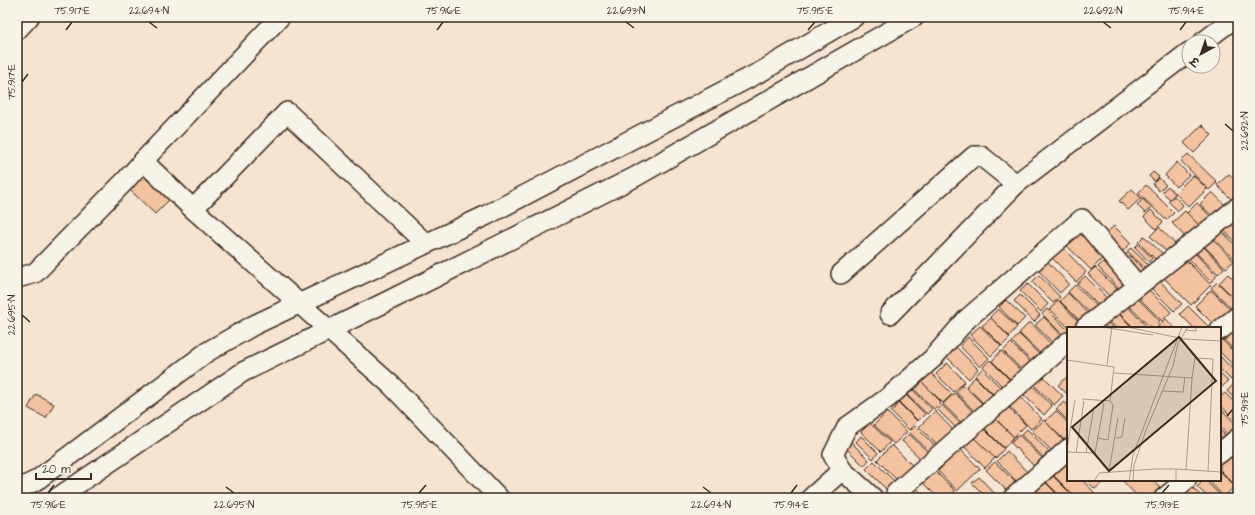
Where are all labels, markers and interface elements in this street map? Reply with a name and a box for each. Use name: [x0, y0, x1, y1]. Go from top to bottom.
text: 75.917°E: [54, 4, 90, 18]
text: 22.694°N: [129, 4, 169, 18]
text: 75.916°E: [425, 4, 461, 18]
text: 22.693°N: [607, 4, 645, 18]
text: 75.915°E: [797, 4, 833, 18]
text: 22.692°N: [1083, 4, 1123, 18]
text: 75.914°E: [1168, 4, 1204, 18]
north arrow: [1181, 34, 1221, 74]
text: उ: [1186, 52, 1203, 70]
text: 75.917°E: [5, 64, 19, 100]
text: 22.692°N: [1238, 111, 1252, 151]
text: 22.695°N: [5, 295, 19, 335]
inset map: [1067, 327, 1221, 481]
text: 75.913°E: [1238, 392, 1252, 426]
scale bar: [36, 455, 91, 481]
text: 20 m: [42, 461, 71, 478]
text: 75.916°E: [30, 498, 66, 512]
text: 22.695°N: [214, 498, 254, 512]
text: 75.915°E: [401, 498, 437, 512]
text: 22.694°N: [691, 498, 731, 512]
text: 75.914°E: [773, 498, 809, 512]
text: 75.913°E: [1145, 498, 1179, 512]

